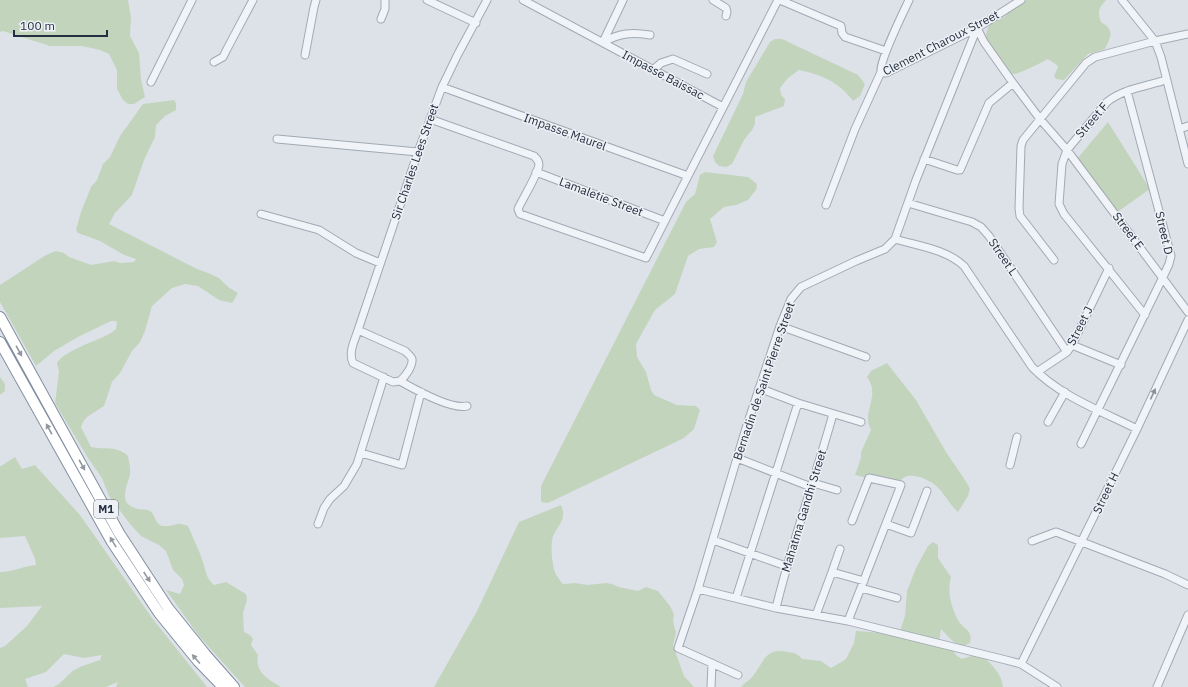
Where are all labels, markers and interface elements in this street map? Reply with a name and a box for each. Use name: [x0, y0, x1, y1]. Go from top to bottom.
street label: Clement Charoux Street: [880, 7, 1001, 78]
scale bar: [14, 12, 107, 38]
text: 100 m: [20, 18, 55, 33]
street label: Impasse Baissac: [620, 47, 707, 103]
street label: Street F: [1072, 99, 1111, 141]
street label: Sir Charles Lees Street: [388, 102, 441, 222]
street label: Impasse Maurel: [522, 110, 609, 153]
street label: Lamaletie Street: [557, 174, 645, 219]
street label: Street E: [1110, 209, 1147, 252]
street label: Street D: [1152, 210, 1177, 256]
street label: Street L: [986, 235, 1021, 278]
street label: Bernadin de Saint Pierre Street: [729, 300, 798, 462]
street label: Street J: [1063, 304, 1096, 348]
one-way arrow: [16, 345, 23, 356]
one-way arrow: [1150, 388, 1156, 400]
one-way arrow: [45, 423, 52, 435]
street label: Mahatma Gandhi Street: [778, 448, 829, 574]
one-way arrow: [78, 459, 85, 470]
street label: Street H: [1089, 470, 1122, 516]
road number: M1: [94, 500, 118, 518]
one-way arrow: [109, 536, 116, 548]
one-way arrow: [144, 571, 151, 582]
one-way arrow: [192, 654, 201, 664]

